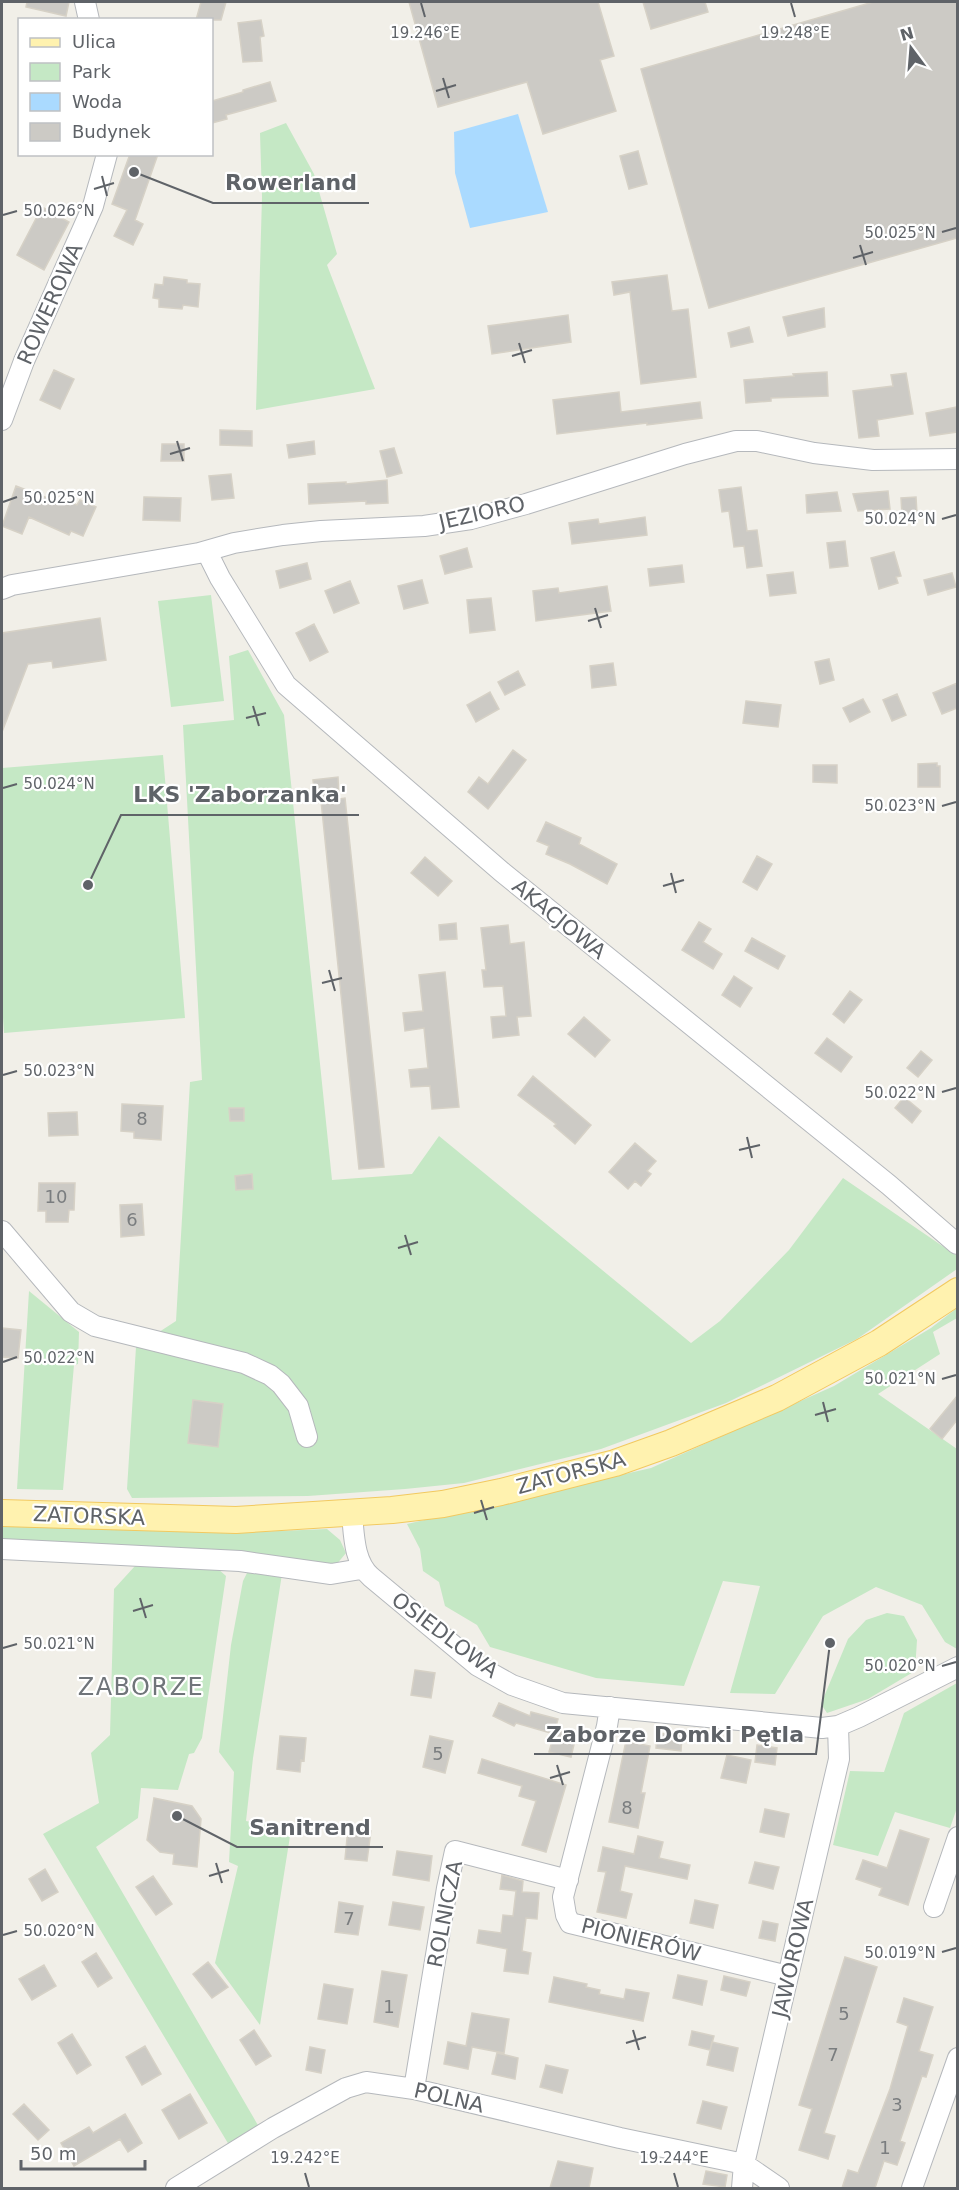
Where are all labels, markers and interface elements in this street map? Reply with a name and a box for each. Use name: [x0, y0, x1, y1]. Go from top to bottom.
legend: [18, 18, 213, 156]
north arrow: [881, 18, 941, 78]
text: N: [898, 23, 916, 45]
text: 19.246°E: [390, 24, 460, 42]
text: 19.248°E: [760, 24, 830, 42]
text: Ulica: [72, 31, 116, 52]
text: Park: [72, 61, 111, 82]
text: Woda: [72, 91, 122, 112]
text: Budynek: [72, 121, 151, 142]
callout: Rowerland: [213, 163, 369, 203]
text: Rowerland: [225, 170, 357, 195]
text: 50.026°N: [23, 202, 95, 220]
text: 50.025°N: [864, 224, 936, 242]
street label: ROWEROWA: [13, 239, 88, 368]
text: 50.025°N: [23, 489, 95, 507]
street label: JEZIORO: [435, 491, 527, 535]
text: 50.024°N: [864, 510, 936, 528]
text: 50.024°N: [23, 775, 95, 793]
callout: LKS 'Zaborzanka': [121, 775, 359, 815]
text: LKS 'Zaborzanka': [133, 782, 347, 807]
text: 50.023°N: [864, 797, 936, 815]
street label: AKACJOWA: [507, 874, 611, 964]
text: 50.023°N: [23, 1062, 95, 1080]
text: 50.022°N: [864, 1084, 936, 1102]
house number: 8: [136, 1108, 148, 1129]
house number: 10: [45, 1186, 67, 1207]
house number: 6: [126, 1209, 138, 1230]
text: 50.022°N: [23, 1349, 95, 1367]
text: 50.021°N: [864, 1370, 936, 1388]
street label: ZATORSKA: [514, 1447, 629, 1499]
street label: ZATORSKA: [33, 1502, 146, 1530]
street label: OSIEDLOWA: [387, 1587, 503, 1683]
text: 50.021°N: [23, 1635, 95, 1653]
text: 50.020°N: [864, 1657, 936, 1675]
district label: ZABORZE: [78, 1673, 204, 1701]
callout: Zaborze Domki Pętla: [534, 1714, 816, 1754]
text: Zaborze Domki Pętla: [546, 1722, 804, 1747]
house number: 5: [432, 1743, 444, 1764]
house number: 8: [621, 1797, 633, 1818]
callout: Sanitrend: [237, 1807, 383, 1847]
text: Sanitrend: [249, 1815, 371, 1840]
street label: ROLNICZA: [423, 1858, 467, 1969]
street label: JAWOROWA: [767, 1896, 818, 2022]
house number: 7: [343, 1908, 355, 1929]
street label: PIONIERÓW: [579, 1913, 704, 1967]
text: 50.020°N: [23, 1922, 95, 1940]
text: 50.019°N: [864, 1944, 936, 1962]
house number: 1: [383, 1996, 395, 2017]
house number: 5: [838, 2003, 850, 2024]
house number: 7: [827, 2044, 839, 2065]
street label: POLNA: [412, 2078, 487, 2118]
house number: 3: [891, 2094, 903, 2115]
scale bar: [21, 2133, 146, 2171]
house number: 1: [879, 2137, 891, 2158]
text: 50 m: [30, 2143, 76, 2164]
text: 19.242°E: [270, 2149, 340, 2167]
text: 19.244°E: [639, 2149, 709, 2167]

